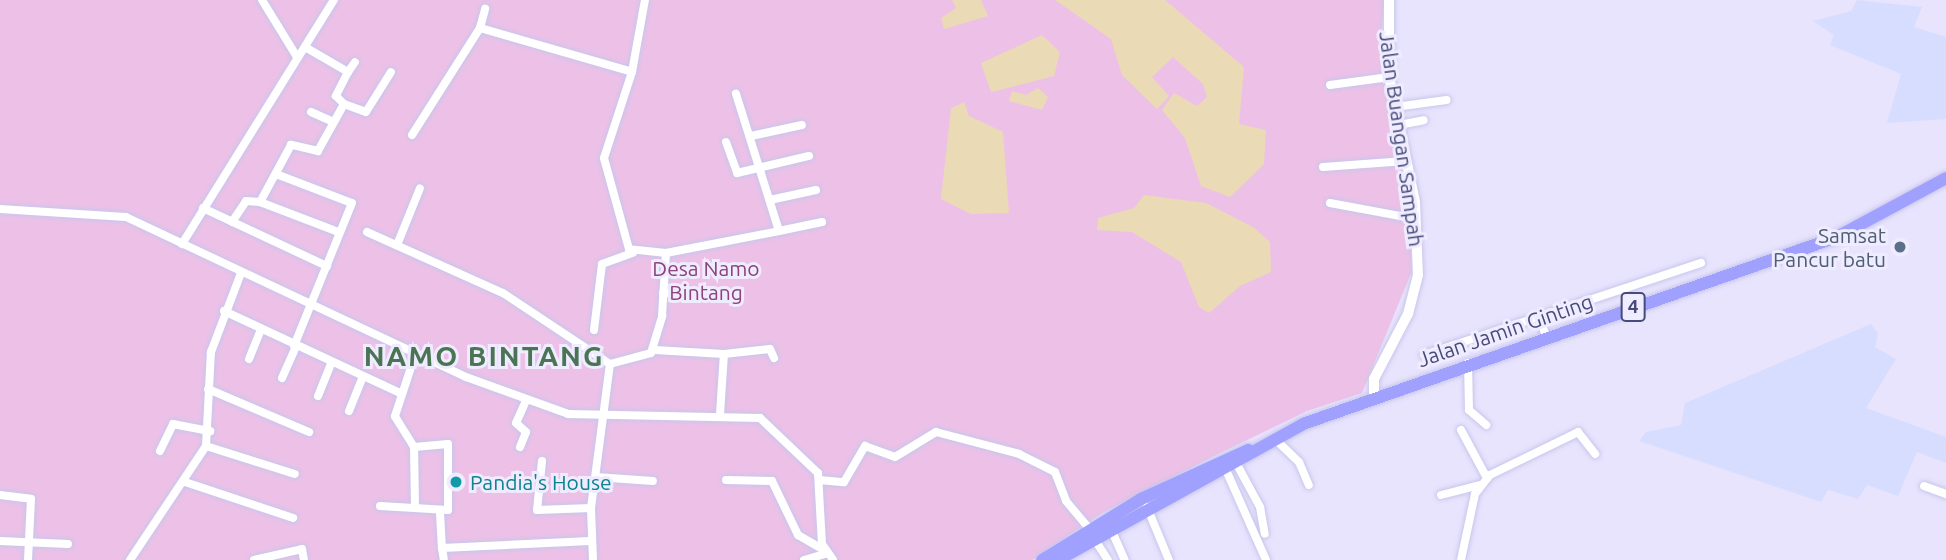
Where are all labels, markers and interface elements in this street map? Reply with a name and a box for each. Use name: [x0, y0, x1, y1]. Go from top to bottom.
street label: Jalan Buangan Sampah: [1374, 30, 1430, 248]
place label: Samsat Pancur batu: [1773, 222, 1886, 272]
marker: Samsat Pancur batu: [1892, 239, 1908, 255]
park label: Desa Namo Bintang: [652, 255, 760, 305]
street label: Jalan Jamin Ginting: [1414, 288, 1596, 372]
road number: 4: [1619, 292, 1647, 322]
district label: NAMO BINTANG: [365, 339, 603, 373]
place label: Pandia's House: [470, 469, 612, 495]
marker: Pandia's House: [448, 474, 464, 490]

